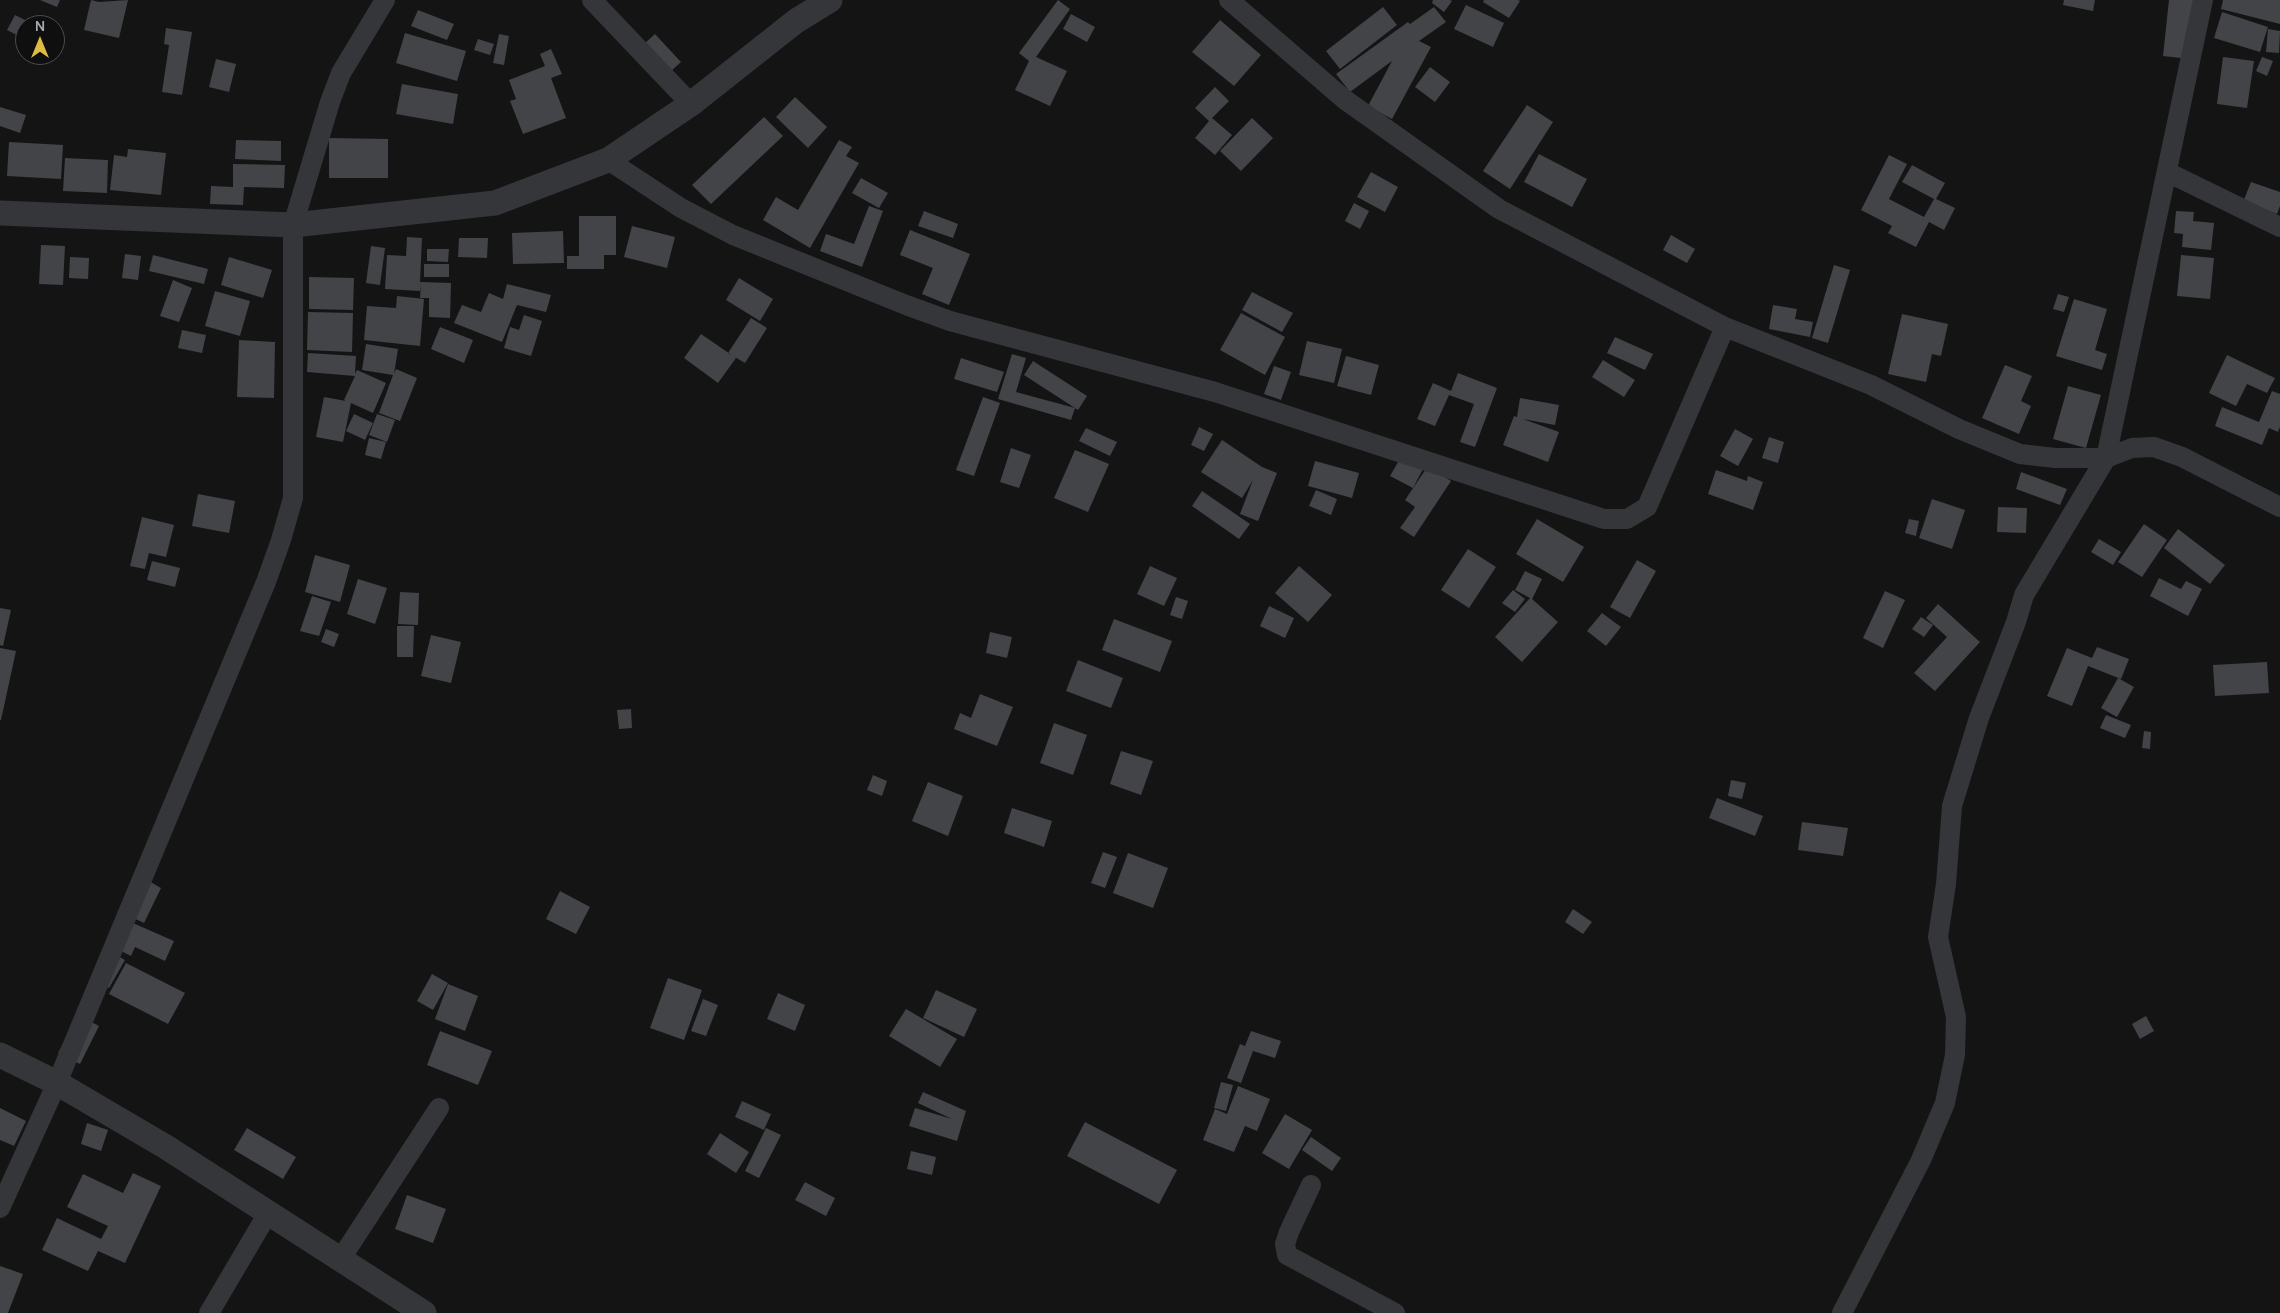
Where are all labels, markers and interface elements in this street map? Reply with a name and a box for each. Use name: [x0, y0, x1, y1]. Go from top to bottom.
north arrow: [15, 15, 65, 65]
text: N: [35, 16, 45, 35]

